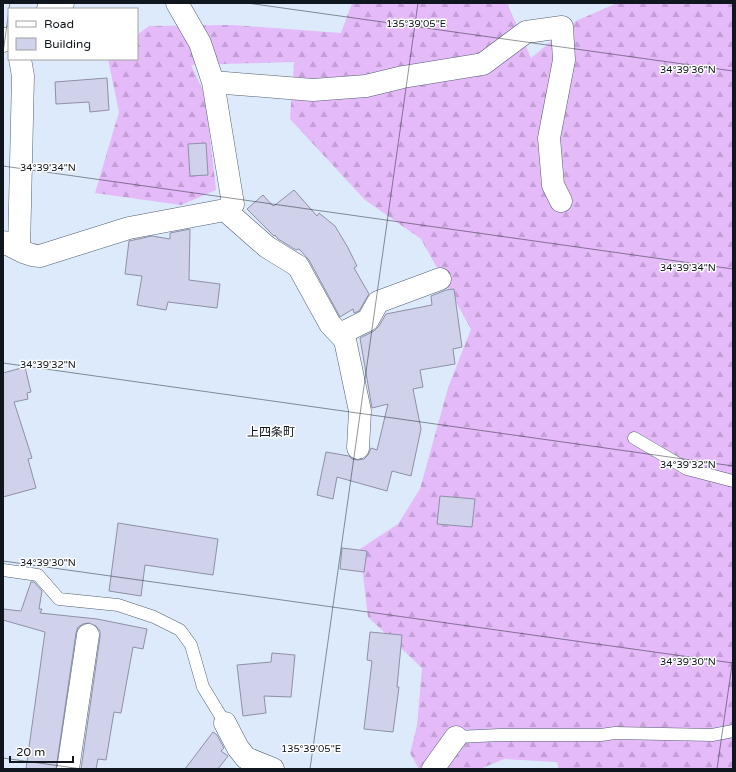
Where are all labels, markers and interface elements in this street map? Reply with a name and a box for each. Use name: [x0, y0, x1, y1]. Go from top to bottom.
legend: [8, 8, 138, 60]
text: Road: [44, 17, 74, 31]
text: 135°39'05"E: [386, 18, 446, 30]
text: Building: [44, 37, 91, 51]
text: 34°39'36"N: [660, 64, 716, 76]
text: 34°39'34"N: [20, 162, 76, 174]
text: 34°39'34"N: [660, 262, 716, 274]
text: 34°39'32"N: [20, 359, 76, 371]
district label: 上四条町: [247, 425, 295, 439]
text: 34°39'32"N: [660, 459, 716, 471]
text: 34°39'30"N: [20, 557, 76, 569]
text: 34°39'30"N: [660, 656, 716, 668]
scale bar: [10, 738, 73, 764]
text: 135°39'05"E: [281, 743, 341, 755]
text: 20 m: [16, 745, 45, 759]

